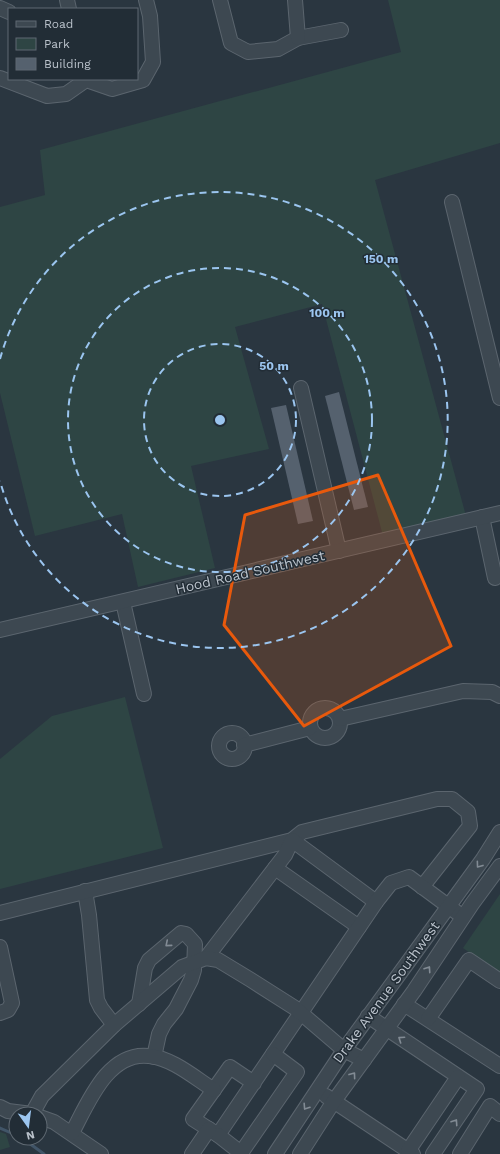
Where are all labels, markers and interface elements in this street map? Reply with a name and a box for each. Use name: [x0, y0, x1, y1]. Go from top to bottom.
legend: [8, 8, 138, 80]
text: Road: [44, 17, 73, 31]
text: Park: [44, 37, 70, 51]
text: Building: [44, 57, 91, 71]
text: 150 m: [364, 252, 398, 266]
text: 100 m: [309, 306, 345, 320]
text: 50 m: [259, 359, 289, 373]
centre of rings: [213, 413, 227, 427]
street label: Hood Road Southwest: [174, 547, 326, 597]
one-way arrow: [476, 860, 483, 867]
street label: Drake Avenue Southwest: [329, 918, 443, 1066]
one-way arrow: [165, 939, 173, 947]
one-way arrow: [423, 967, 430, 974]
one-way arrow: [398, 1036, 405, 1044]
one-way arrow: [348, 1073, 355, 1080]
one-way arrow: [304, 1103, 311, 1110]
north arrow: [8, 1106, 48, 1146]
one-way arrow: [450, 1119, 457, 1126]
text: N: [25, 1128, 36, 1143]

